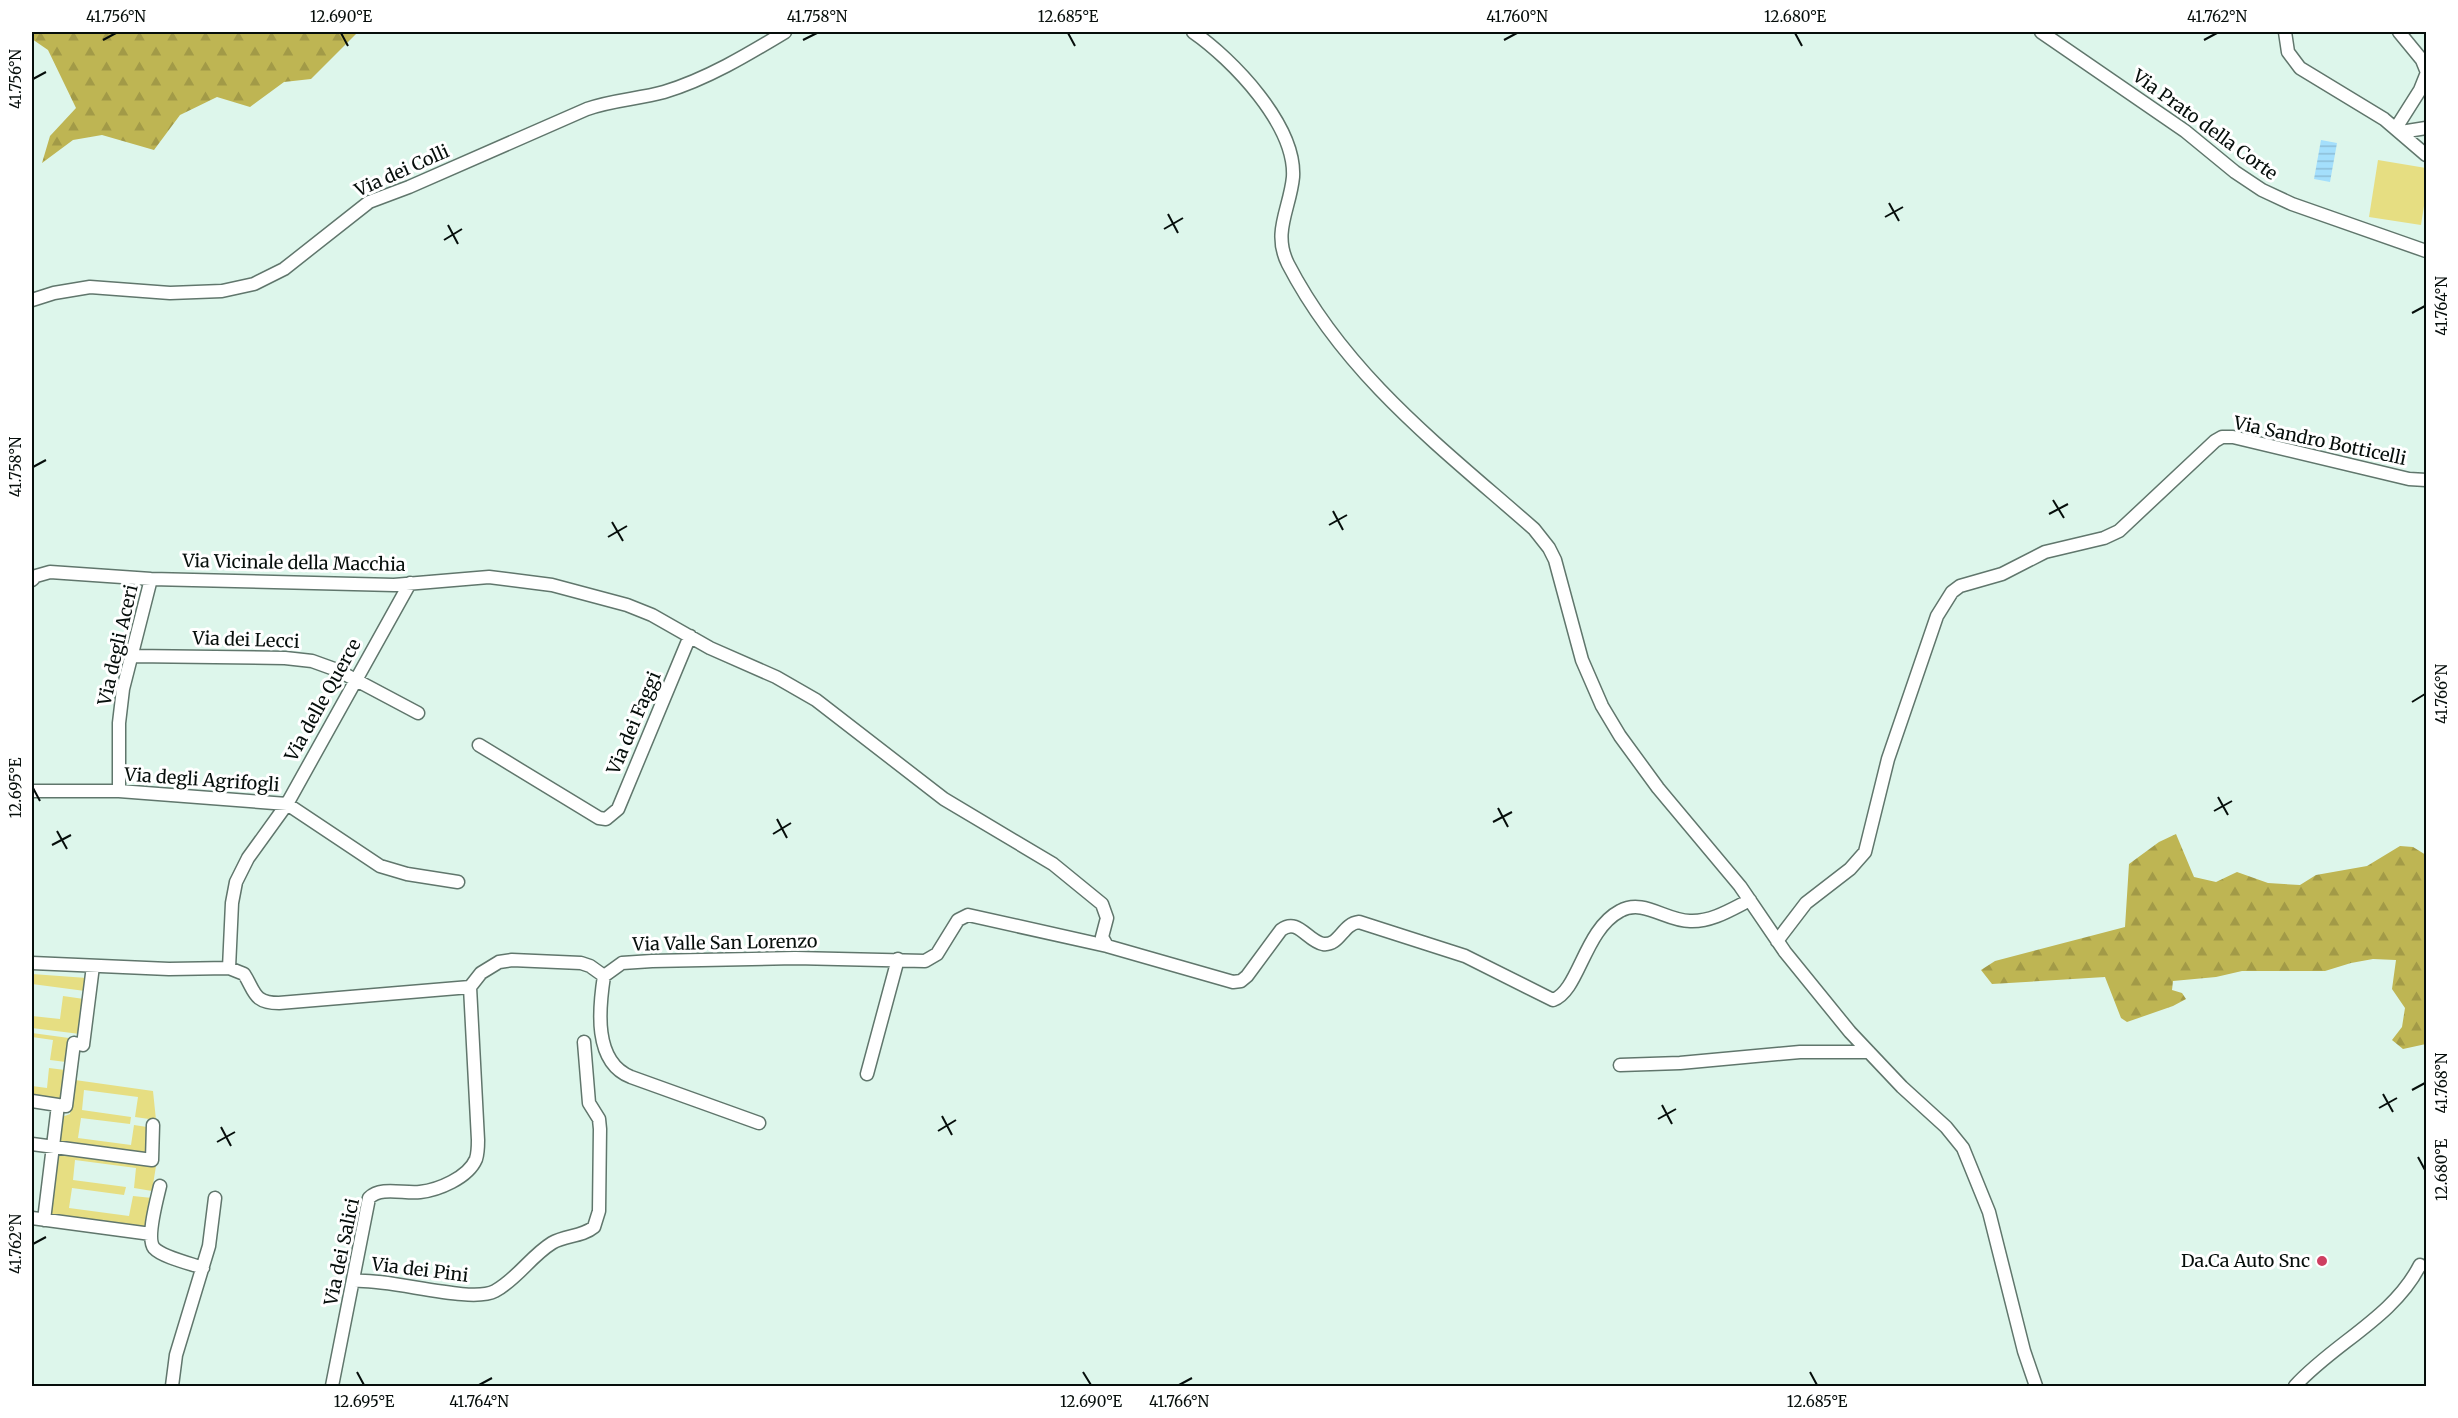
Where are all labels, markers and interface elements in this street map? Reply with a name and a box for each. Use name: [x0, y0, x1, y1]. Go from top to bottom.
text: 41.756°N: [86, 7, 146, 26]
text: 12.690°E: [310, 7, 372, 26]
text: 41.758°N: [787, 7, 848, 26]
text: 12.685°E: [1038, 7, 1099, 26]
text: 41.760°N: [1486, 7, 1548, 26]
text: 12.680°E: [1764, 7, 1827, 26]
text: 41.762°N: [2187, 7, 2247, 26]
text: 41.756°N: [6, 49, 25, 109]
street label: Via Prato della Corte: [2128, 64, 2282, 185]
street label: Via dei Colli: [350, 139, 453, 202]
text: 41.764°N: [2432, 276, 2451, 336]
street label: Via Sandro Botticelli: [2231, 411, 2409, 470]
text: 41.758°N: [6, 436, 25, 497]
street label: Via Vicinale della Macchia: [181, 549, 406, 576]
street label: Via degli Aceri: [92, 582, 143, 709]
street label: Via dei Lecci: [191, 626, 300, 653]
street label: Via delle Querce: [279, 634, 366, 766]
text: 41.766°N: [2432, 664, 2451, 724]
street label: Via dei Faggi: [601, 668, 666, 779]
text: 12.695°E: [6, 757, 25, 818]
street label: Via degli Agrifogli: [123, 763, 281, 796]
street label: Via Valle San Lorenzo: [631, 929, 818, 956]
text: 41.768°N: [2432, 1052, 2451, 1113]
text: 12.680°E: [2432, 1138, 2451, 1201]
street label: Via dei Salici: [319, 1196, 364, 1309]
text: 41.762°N: [6, 1214, 25, 1274]
place label: Da.Ca Auto Snc: [2181, 1249, 2310, 1272]
street label: Via dei Pini: [369, 1252, 470, 1287]
marker: Da.Ca Auto Snc: [2315, 1254, 2329, 1268]
text: 12.695°E: [334, 1392, 395, 1411]
text: 41.764°N: [449, 1392, 509, 1411]
text: 12.690°E: [1060, 1392, 1122, 1411]
text: 41.766°N: [1149, 1392, 1209, 1411]
text: 12.685°E: [1787, 1392, 1848, 1411]

